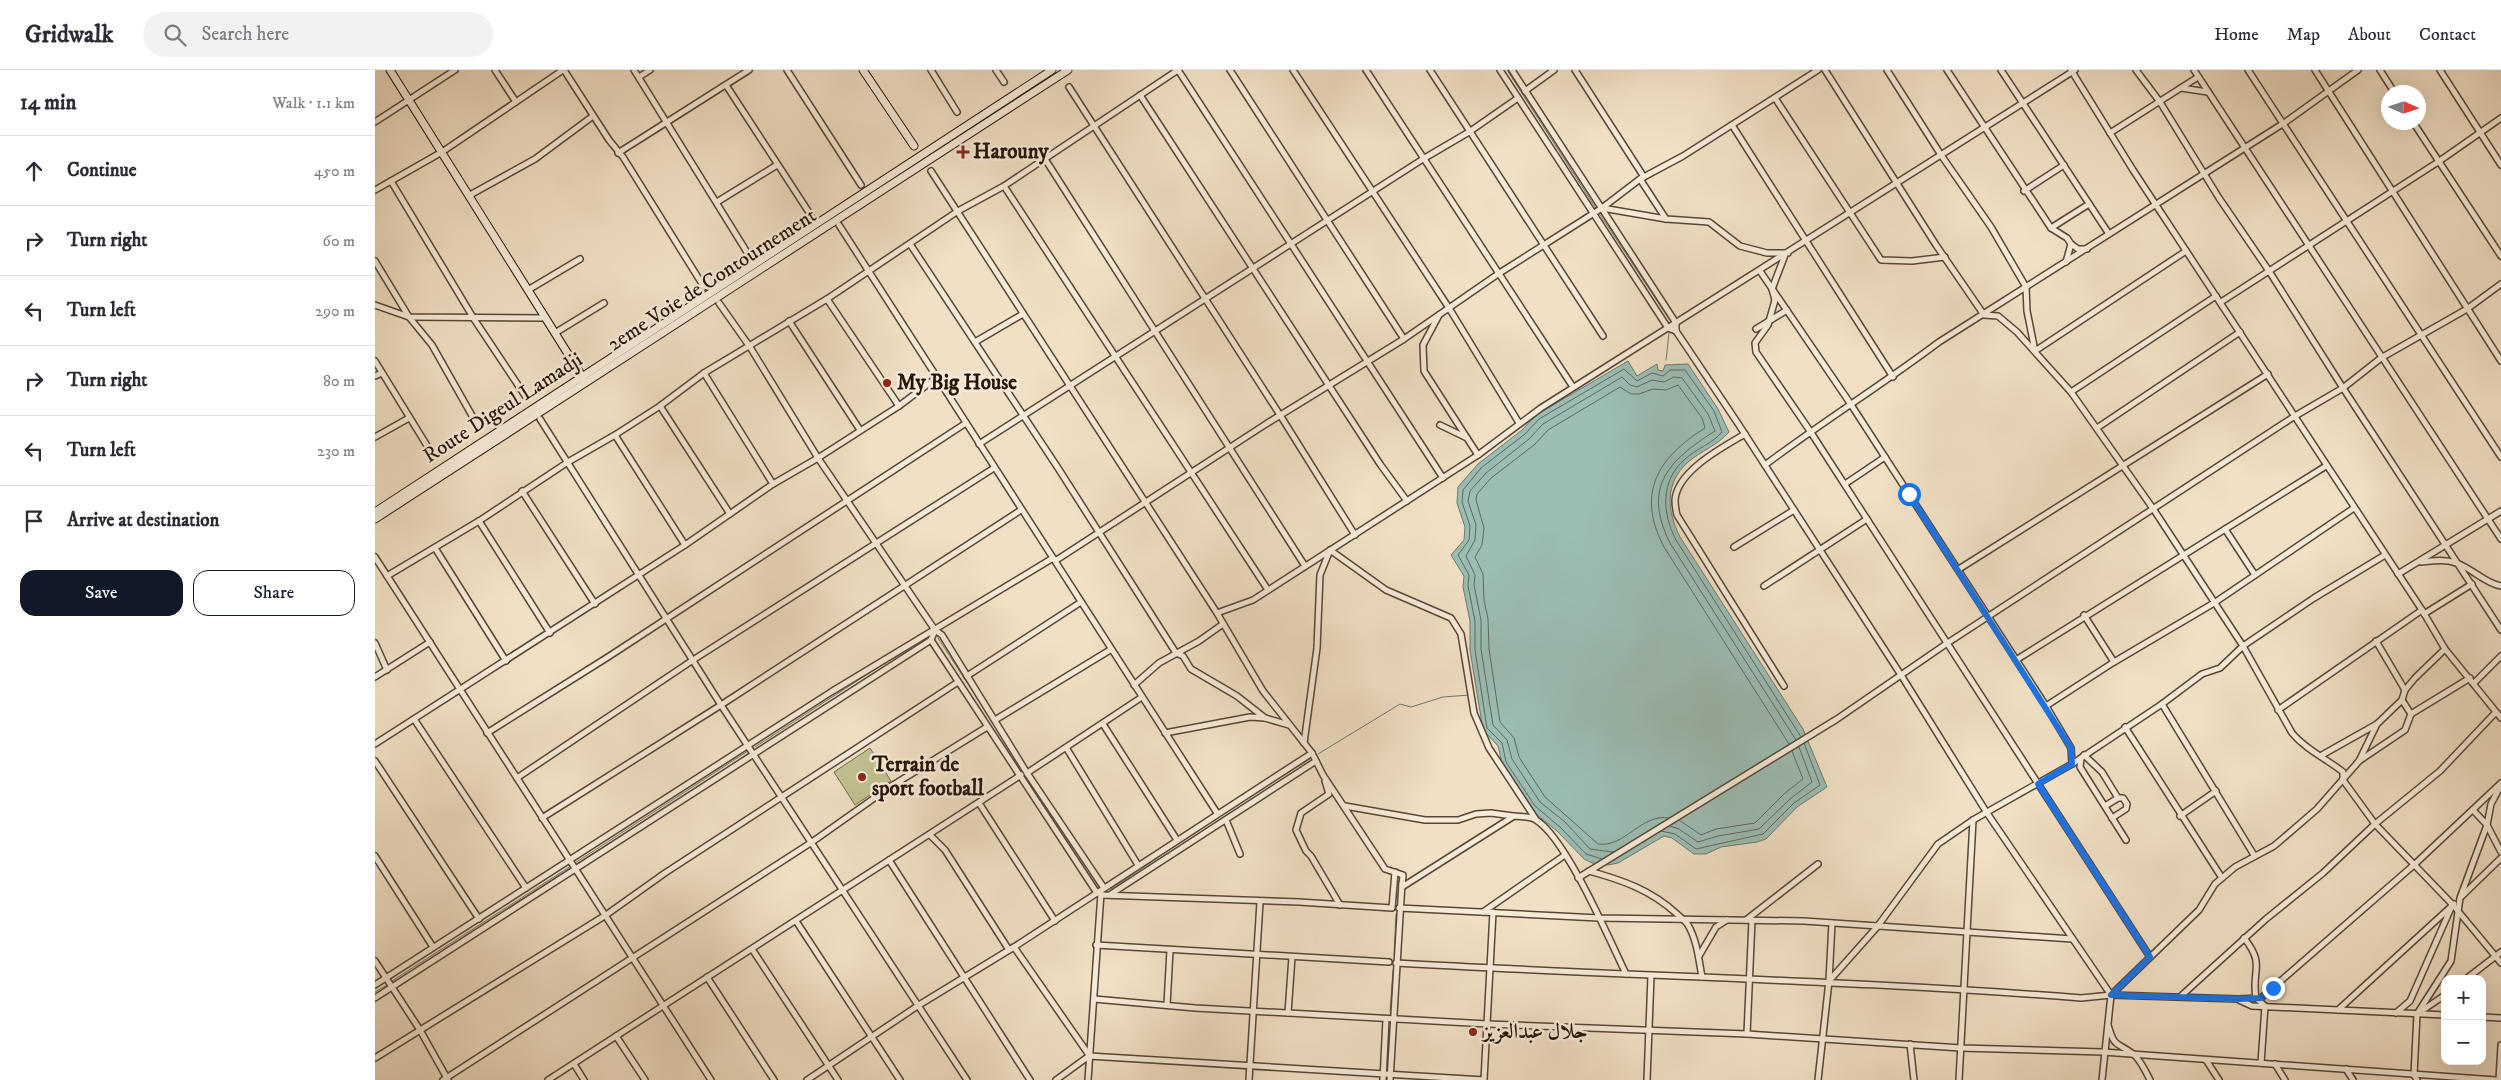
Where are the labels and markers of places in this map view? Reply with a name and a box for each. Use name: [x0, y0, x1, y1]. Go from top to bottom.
place label: Harouny: [973, 139, 1050, 165]
marker: Harouny: [957, 146, 969, 158]
place label: My Big House: [897, 370, 1017, 396]
marker: My Big House: [881, 377, 893, 389]
place label: Terrain de sport football: [871, 752, 985, 802]
marker: Terrain de sport football: [856, 771, 868, 783]
place label: جلال عبدالعزيز: [1481, 1019, 1588, 1045]
marker: جلال عبدالعزيز: [1467, 1026, 1479, 1038]

